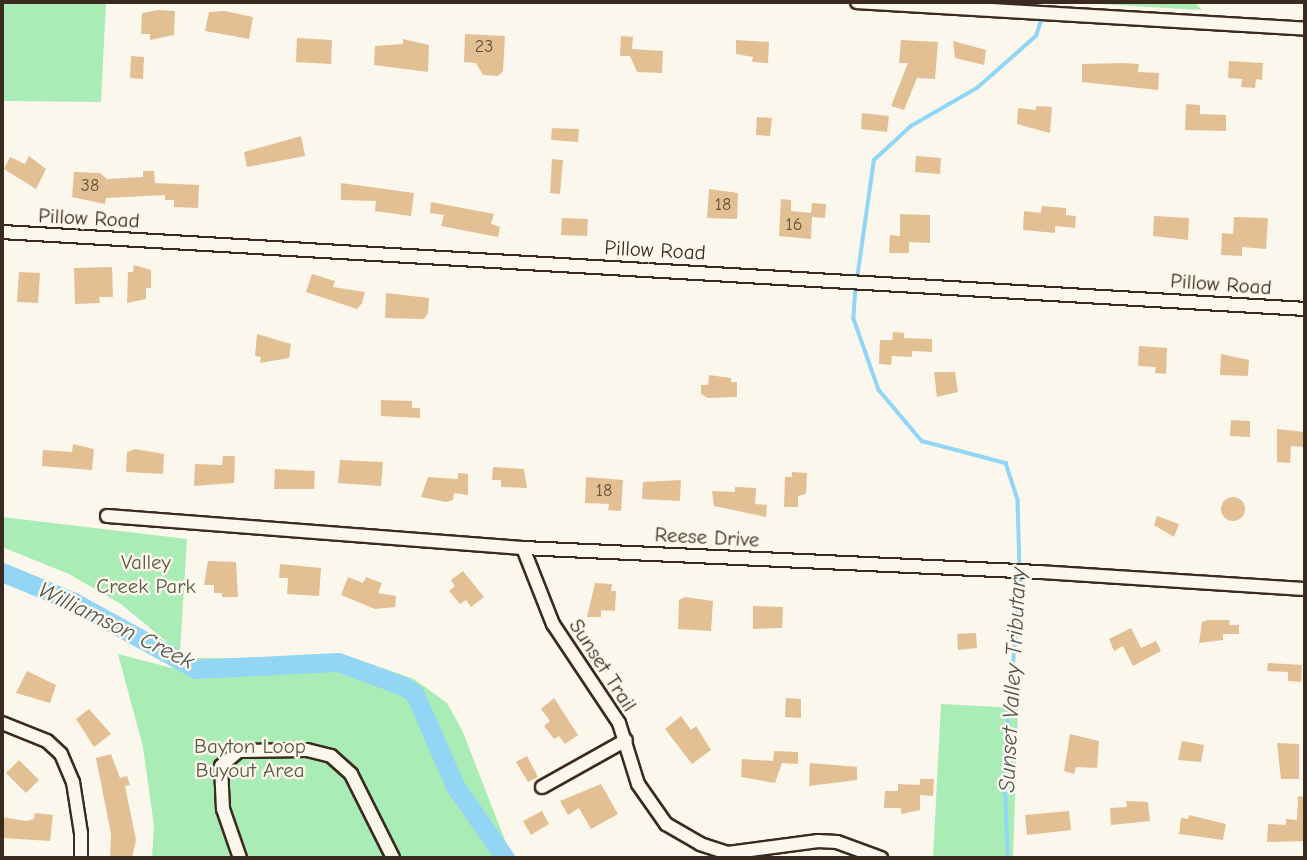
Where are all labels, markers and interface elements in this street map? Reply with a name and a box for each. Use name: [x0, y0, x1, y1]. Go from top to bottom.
house number: 23: [475, 36, 493, 58]
house number: 38: [81, 175, 99, 197]
house number: 18: [715, 194, 731, 216]
street label: Pillow Road: [38, 203, 140, 233]
house number: 16: [786, 214, 802, 236]
street label: Pillow Road: [604, 235, 706, 265]
street label: Pillow Road: [1169, 268, 1273, 300]
house number: 18: [596, 480, 612, 502]
street label: Reese Drive: [654, 522, 760, 552]
park label: Valley Creek Park: [96, 549, 196, 599]
water label: Sunset Valley Tributary: [993, 567, 1033, 793]
water label: Williamson Creek: [33, 576, 199, 676]
street label: Sunset Trail: [564, 614, 642, 716]
park label: Bayton Loop Buyout Area: [194, 733, 306, 783]

